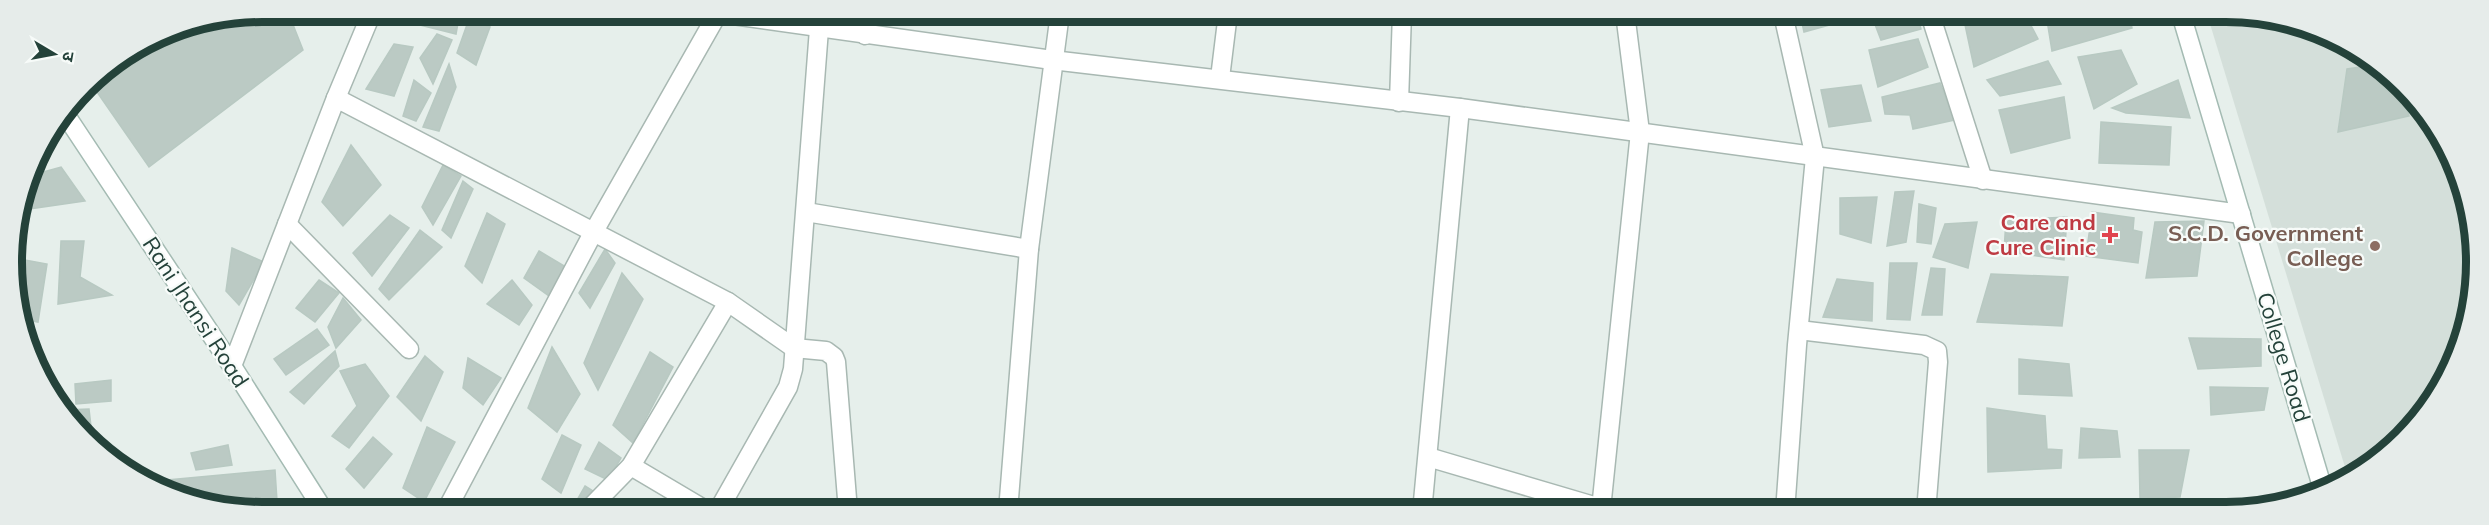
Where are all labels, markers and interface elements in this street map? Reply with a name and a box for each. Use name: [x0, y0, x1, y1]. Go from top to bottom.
north arrow: [24, 24, 84, 84]
text: उ: [58, 50, 79, 64]
place label: Care and Cure Clinic: [1985, 208, 2096, 261]
place label: S.C.D. Government College: [2168, 219, 2363, 272]
marker: Care and Cure Clinic: [2101, 226, 2119, 244]
street label: Rani Jhansi Road: [137, 231, 255, 393]
marker: S.C.D. Government College: [2368, 239, 2382, 253]
street label: College Road: [2251, 289, 2317, 425]

